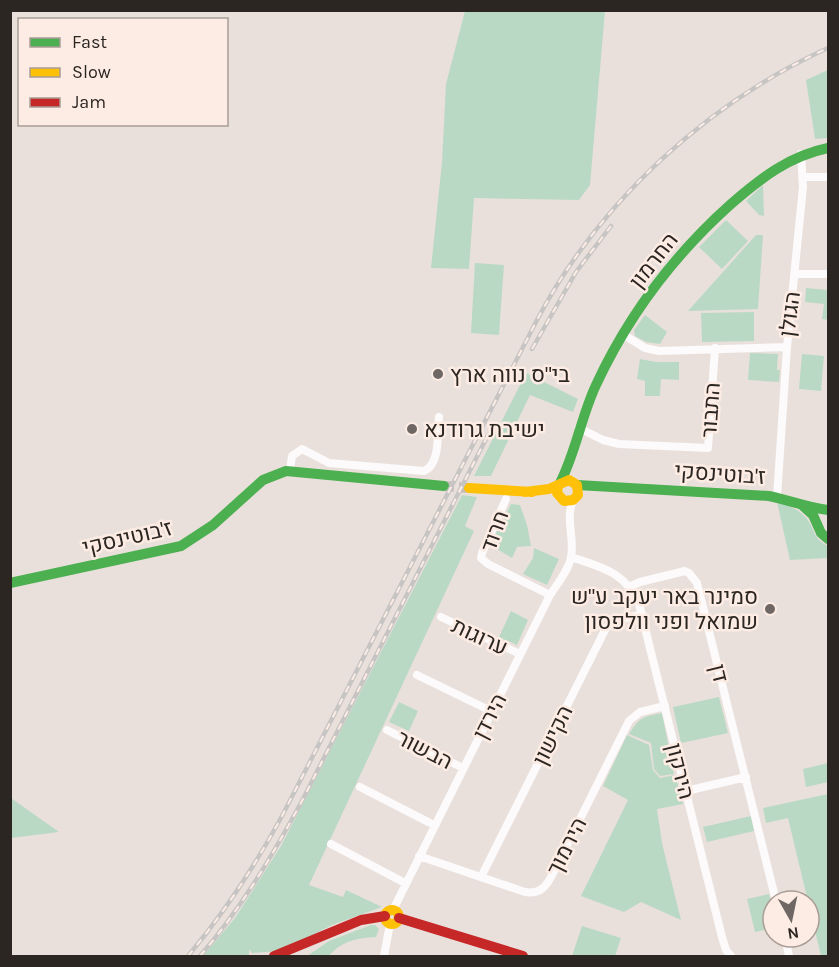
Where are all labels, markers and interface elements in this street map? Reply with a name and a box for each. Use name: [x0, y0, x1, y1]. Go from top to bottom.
legend: [18, 18, 228, 126]
text: Fast: [72, 31, 107, 53]
text: Slow: [72, 61, 111, 83]
text: Jam: [72, 91, 106, 113]
street label: החרמון: [624, 227, 684, 294]
street label: הגולן: [774, 290, 806, 339]
place label: בי"ס נווה ארץ: [450, 362, 570, 388]
marker: בי"ס נווה ארץ: [431, 367, 445, 381]
street label: התבור: [696, 381, 726, 439]
place label: ישיבת גרודנא: [424, 417, 545, 443]
marker: ישיבת גרודנא: [405, 422, 419, 436]
street label: ז'בוטינסקי: [673, 458, 766, 490]
street label: חרוד: [476, 507, 514, 556]
street label: ז'בוטינסקי: [80, 515, 175, 561]
place label: סמינר באר יעקב ע"ש שמואל ופני וולפסון: [571, 584, 758, 635]
marker: סמינר באר יעקב ע"ש שמואל ופני וולפסון: [763, 602, 777, 616]
street label: ערוגות: [447, 613, 512, 661]
street label: דן: [704, 661, 734, 685]
street label: הירדן: [467, 689, 512, 744]
street label: הקישון: [527, 701, 579, 770]
street label: הבשור: [392, 725, 457, 775]
street label: הירקון: [661, 741, 700, 802]
street label: הירמוך: [541, 813, 592, 880]
north arrow: [761, 889, 821, 949]
text: N: [786, 923, 800, 944]

